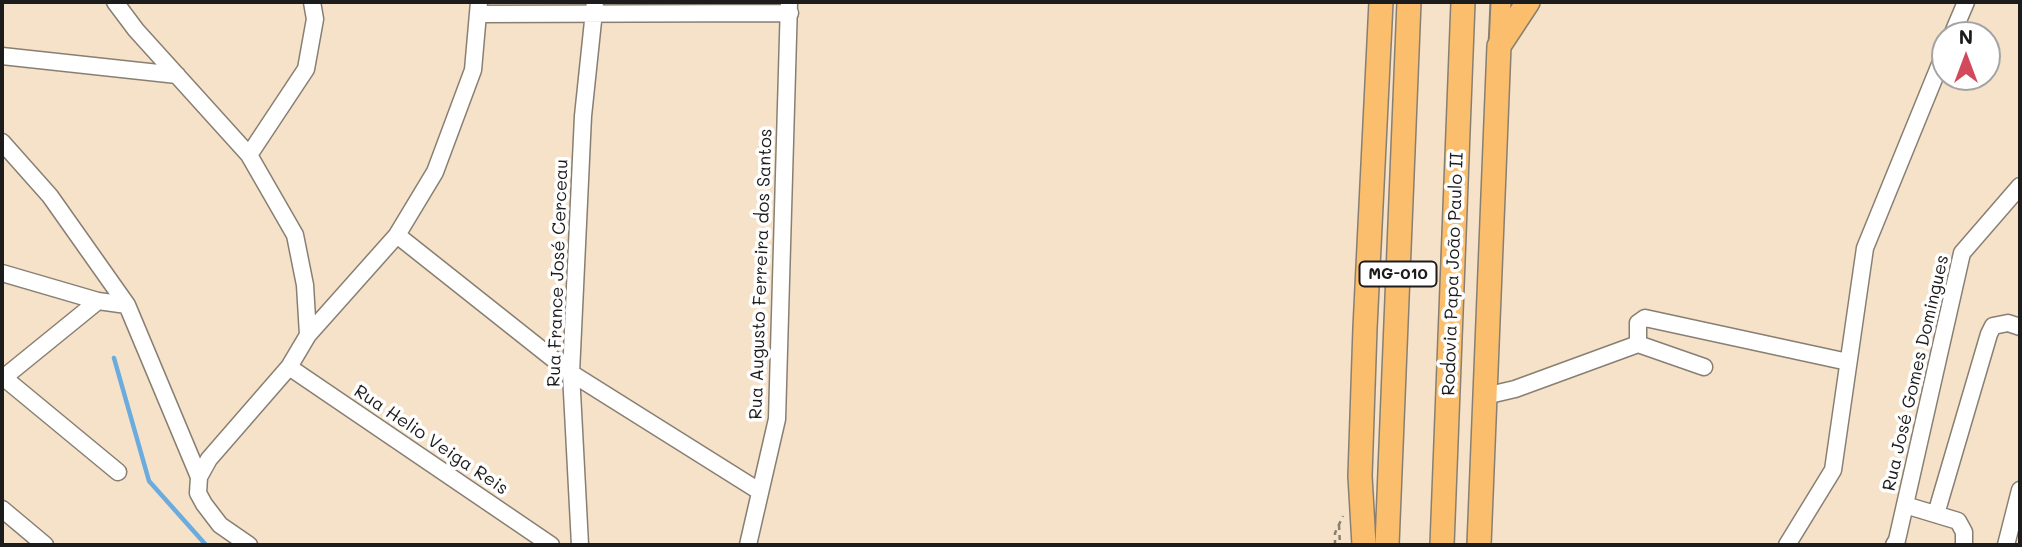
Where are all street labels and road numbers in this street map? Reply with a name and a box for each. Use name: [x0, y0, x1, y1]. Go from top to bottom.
street label: Rua Augusto Ferreira dos Santos: [745, 128, 777, 420]
street label: Rodovia Papa João Paulo II: [1438, 152, 1468, 396]
street label: Rua France José Cerceau: [543, 159, 573, 387]
street label: Rua José Gomes Domingues: [1878, 253, 1954, 493]
road number: MG-010: [1360, 262, 1436, 286]
street label: Rua Helio Veiga Reis: [350, 380, 512, 500]

